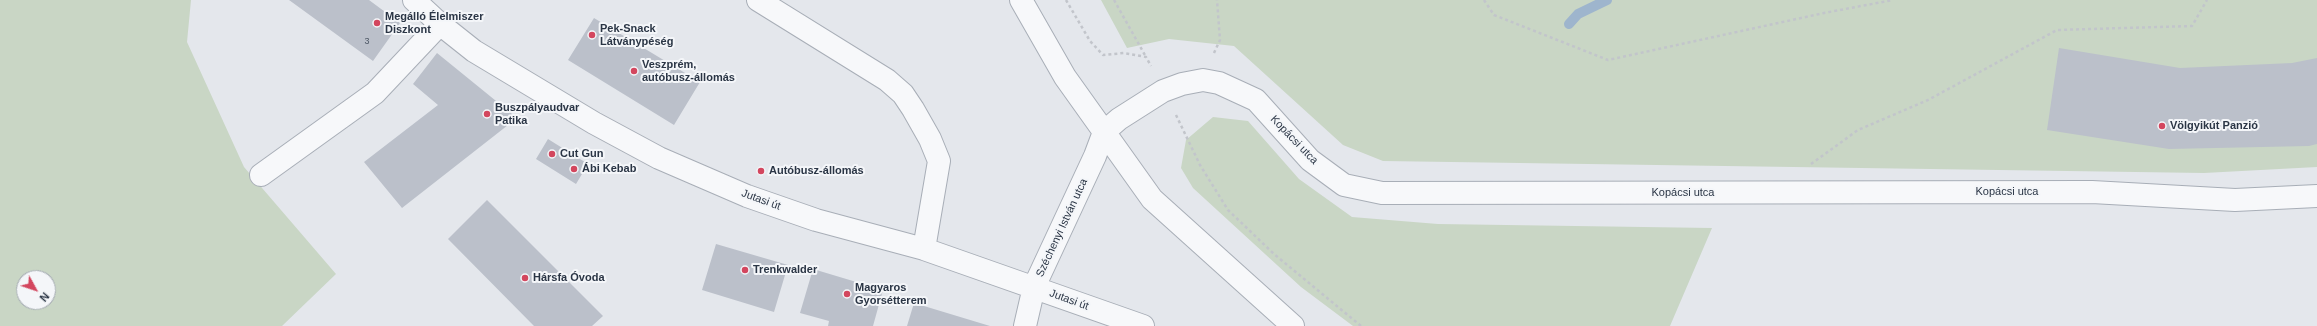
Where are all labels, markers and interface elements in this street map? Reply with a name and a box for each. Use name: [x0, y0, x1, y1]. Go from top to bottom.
place label: Megálló Élelmiszer Diszkont: [385, 10, 483, 36]
marker: Megálló Élelmiszer Diszkont: [372, 18, 382, 28]
place label: Pek-Snack Látványpéség: [600, 22, 673, 48]
marker: Pek-Snack Látványpéség: [587, 30, 597, 40]
house number: 3: [364, 37, 370, 47]
place label: Veszprém, autóbusz-állomás: [642, 58, 735, 84]
marker: Veszprém, autóbusz-állomás: [629, 66, 639, 76]
place label: Buszpályaudvar Patika: [495, 101, 579, 127]
marker: Buszpályaudvar Patika: [482, 109, 492, 119]
street label: Kopácsi utca: [1267, 113, 1321, 167]
place label: Völgyikút Panzió: [2170, 119, 2258, 133]
marker: Völgyikút Panzió: [2157, 121, 2167, 131]
place label: Cut Gun: [560, 147, 603, 161]
marker: Cut Gun: [547, 149, 557, 159]
place label: Ábi Kebab: [582, 162, 636, 176]
marker: Ábi Kebab: [569, 164, 579, 174]
place label: Autóbusz-állomás: [769, 164, 864, 178]
marker: Autóbusz-állomás: [756, 166, 766, 176]
street label: Széchenyi István utca: [1033, 177, 1091, 279]
street label: Kopácsi utca: [1976, 185, 2038, 199]
street label: Kopácsi utca: [1652, 186, 1714, 200]
street label: Jutasi út: [739, 187, 783, 213]
place label: Trenkwalder: [753, 263, 817, 277]
marker: Trenkwalder: [740, 265, 750, 275]
north arrow: [16, 270, 56, 310]
place label: Hársfa Óvoda: [533, 271, 605, 285]
marker: Hársfa Óvoda: [520, 273, 530, 283]
place label: Magyaros Gyorsétterem: [855, 281, 927, 307]
street label: Jutasi út: [1047, 287, 1091, 313]
marker: Magyaros Gyorsétterem: [842, 289, 852, 299]
text: N: [37, 290, 52, 304]

